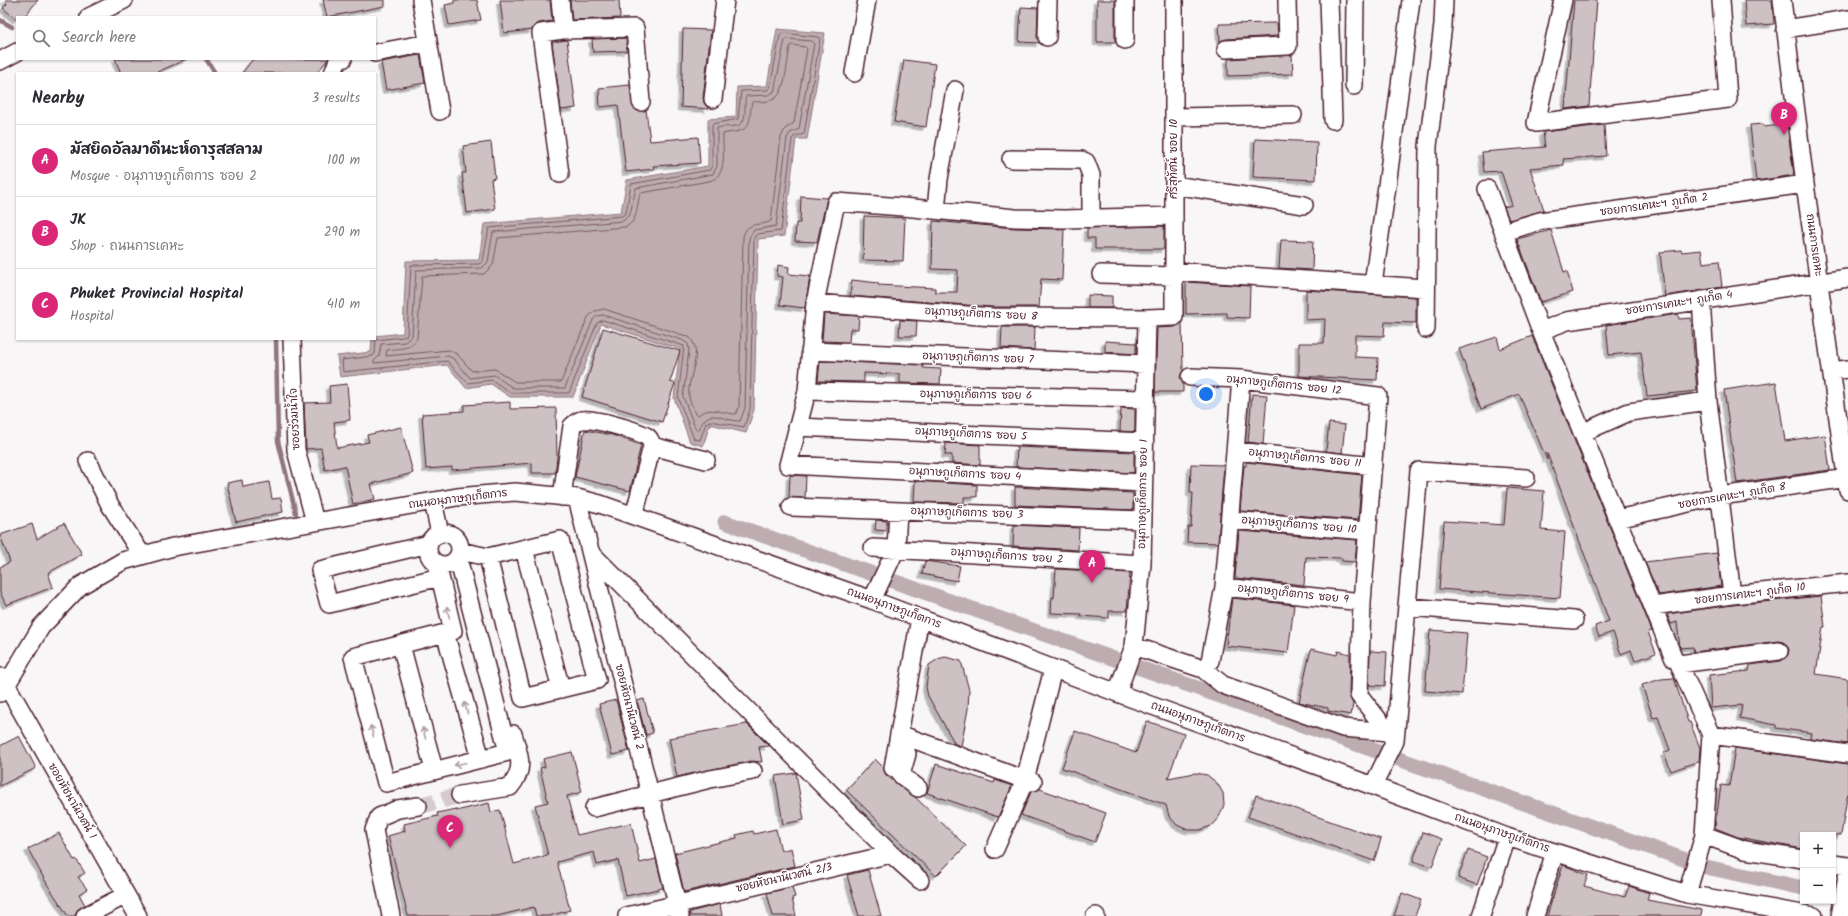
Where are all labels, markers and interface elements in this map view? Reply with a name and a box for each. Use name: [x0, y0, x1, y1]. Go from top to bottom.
search box: [16, 16, 376, 60]
text: Search here: [62, 26, 136, 50]
icon: search: [30, 27, 52, 49]
text: Nearby: [32, 85, 84, 112]
text: 3 results: [312, 88, 360, 109]
pin: B: [1771, 102, 1797, 135]
street label: ศรีสุทัศน์ ซอย 10: [1165, 119, 1183, 199]
text: มัสยิดอัลมาดีนะห์ดารุสสลาม: [70, 138, 263, 162]
text: A: [41, 150, 49, 171]
text: 100 m: [327, 150, 360, 171]
text: Mosque · อนุภาษภูเก็ตการ ซอย 2: [70, 166, 257, 187]
street label: ซอยการเคหะฯ ภูเก็ต 2: [1599, 189, 1709, 221]
text: JK: [70, 208, 86, 232]
street label: ถนนการเคหะ: [1801, 213, 1827, 277]
text: B: [41, 222, 49, 243]
text: 290 m: [324, 222, 360, 243]
text: Shop · ถนนการเคหะ: [70, 236, 184, 257]
text: Phuket Provincial Hospital: [70, 282, 243, 306]
street label: ซอยการเคหะฯ ภูเก็ต 4: [1624, 286, 1734, 320]
text: C: [41, 294, 49, 315]
text: 410 m: [327, 294, 360, 315]
street label: อนุภาษภูเก็ตการ ซอย 8: [924, 302, 1038, 326]
text: Hospital: [70, 306, 114, 327]
street label: อนุภาษภูเก็ตการ ซอย 7: [922, 347, 1035, 369]
street label: อนุภาษภูเก็ตการ ซอย 12: [1225, 370, 1343, 400]
your location: [1196, 384, 1216, 404]
street label: อนุภาษภูเก็ตการ ซอย 6: [920, 385, 1032, 405]
street label: ซอยร่วมน้ำใจ: [281, 388, 306, 450]
street label: อนุภาษภูเก็ตการ ซอย 5: [914, 422, 1029, 446]
street label: อนุภาษภูเก็ตการ ซอย 1: [1133, 439, 1153, 549]
street label: อนุภาษภูเก็ตการ ซอย 11: [1248, 443, 1362, 473]
street label: อนุภาษภูเก็ตการ ซอย 4: [908, 462, 1022, 486]
street label: ซอยการเคหะฯ ภูเก็ต 8: [1677, 478, 1788, 514]
street label: ถนนอนุภาษภูเก็ตการ: [407, 484, 509, 514]
street label: อนุภาษภูเก็ตการ ซอย 3: [910, 502, 1024, 524]
street label: อนุภาษภูเก็ตการ ซอย 10: [1241, 511, 1358, 539]
street label: อนุภาษภูเก็ตการ ซอย 2: [950, 543, 1064, 569]
pin: A: [1079, 550, 1105, 583]
street label: ซอยการเคหะฯ ภูเก็ต 10: [1694, 578, 1807, 610]
street label: อนุภาษภูเก็ตการ ซอย 9: [1237, 579, 1350, 609]
street label: ถนนอนุภาษภูเก็ตการ: [844, 582, 944, 634]
one-way arrow: [444, 606, 452, 619]
street label: ซอยหัชนานิเวศน์ 2: [610, 662, 648, 752]
street label: ถนนอนุภาษภูเก็ตการ: [1148, 696, 1248, 748]
one-way arrow: [462, 701, 469, 714]
one-way arrow: [368, 725, 375, 738]
one-way arrow: [420, 727, 427, 740]
street label: ซอยหัชนานิเวศน์ 1: [43, 760, 101, 842]
one-way arrow: [454, 761, 467, 768]
street label: ถนนอนุภาษภูเก็ตการ: [1452, 808, 1552, 858]
pin: C: [437, 815, 463, 848]
map controls: [1800, 832, 1836, 904]
button: +: [1800, 832, 1836, 868]
street label: ซอยหัชนานิเวศน์ 2/3: [734, 858, 834, 898]
button: −: [1800, 868, 1836, 904]

